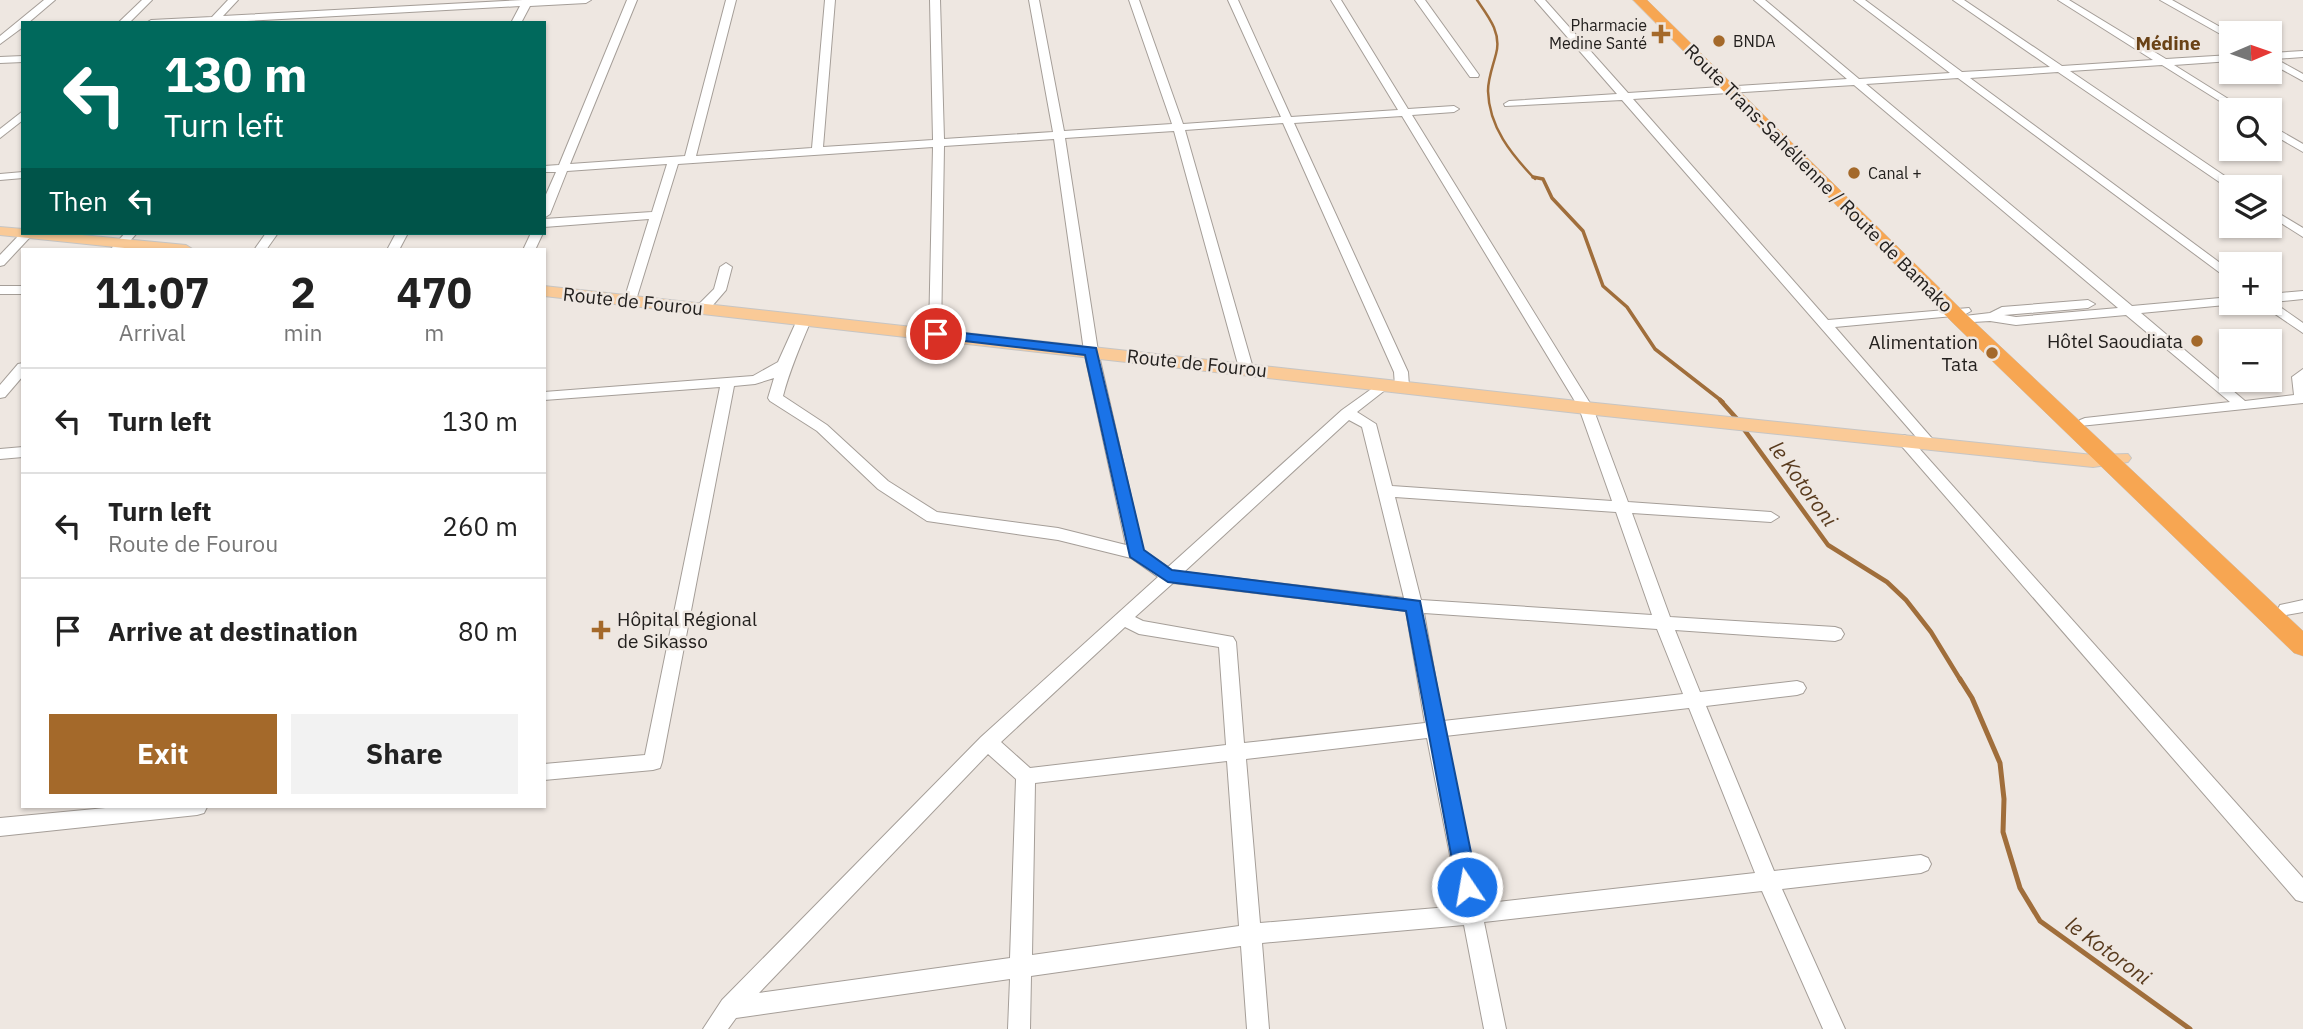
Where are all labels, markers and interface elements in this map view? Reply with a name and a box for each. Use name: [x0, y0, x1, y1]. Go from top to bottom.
place label: Pharmacie Medine Santé: [1549, 15, 1647, 53]
north arrow: [2219, 21, 2282, 84]
map controls: [2219, 21, 2282, 392]
marker: Pharmacie Medine Santé: [1653, 26, 1669, 42]
place label: BNDA: [1733, 31, 1776, 51]
district label: Médine: [2135, 31, 2201, 55]
marker: BNDA: [1711, 33, 1727, 49]
street label: Route Trans-Sahélienne / Route de Bamako: [1680, 39, 1958, 317]
text: 130 m: [164, 42, 308, 105]
icon: left: [49, 49, 140, 140]
button: search: [2219, 98, 2282, 161]
text: Turn left: [164, 104, 284, 146]
place label: Canal +: [1868, 163, 1922, 183]
marker: Canal +: [1846, 165, 1862, 181]
button: layers: [2219, 175, 2282, 238]
icon: left: [122, 182, 160, 220]
text: Then: [49, 184, 108, 218]
button: +: [2219, 252, 2282, 315]
text: 11:07: [95, 265, 210, 320]
text: 2: [290, 265, 316, 320]
text: 470: [396, 265, 472, 320]
street label: Route de Fourou: [562, 282, 704, 320]
pin: [906, 304, 966, 364]
icon: arrive: [917, 315, 955, 353]
text: Arrival: [119, 317, 186, 347]
text: min: [284, 317, 322, 347]
text: m: [424, 317, 444, 347]
place label: Hôtel Saoudiata: [2047, 329, 2183, 353]
button: −: [2219, 329, 2282, 392]
place label: Alimentation Tata: [1868, 330, 1978, 376]
marker: Hôtel Saoudiata: [2189, 333, 2205, 349]
street label: Route de Fourou: [1126, 344, 1268, 382]
marker: Alimentation Tata: [1984, 345, 2000, 361]
icon: left: [49, 402, 87, 440]
text: Turn left: [108, 404, 211, 438]
text: 130 m: [442, 404, 518, 438]
water label: le Kotoroni: [1763, 435, 1845, 532]
text: Turn left: [108, 494, 211, 528]
icon: left: [49, 507, 87, 545]
text: 260 m: [442, 509, 518, 543]
text: Route de Fourou: [108, 528, 278, 558]
place label: Hôpital Régional de Sikasso: [617, 607, 757, 653]
icon: arrive: [49, 612, 87, 650]
text: Arrive at destination: [108, 614, 358, 648]
text: 80 m: [458, 614, 518, 648]
marker: Hôpital Régional de Sikasso: [591, 620, 611, 640]
button: Exit: [49, 714, 277, 794]
button: Share: [291, 714, 518, 794]
position arrow: [1430, 850, 1504, 924]
water label: le Kotoroni: [2060, 910, 2157, 991]

